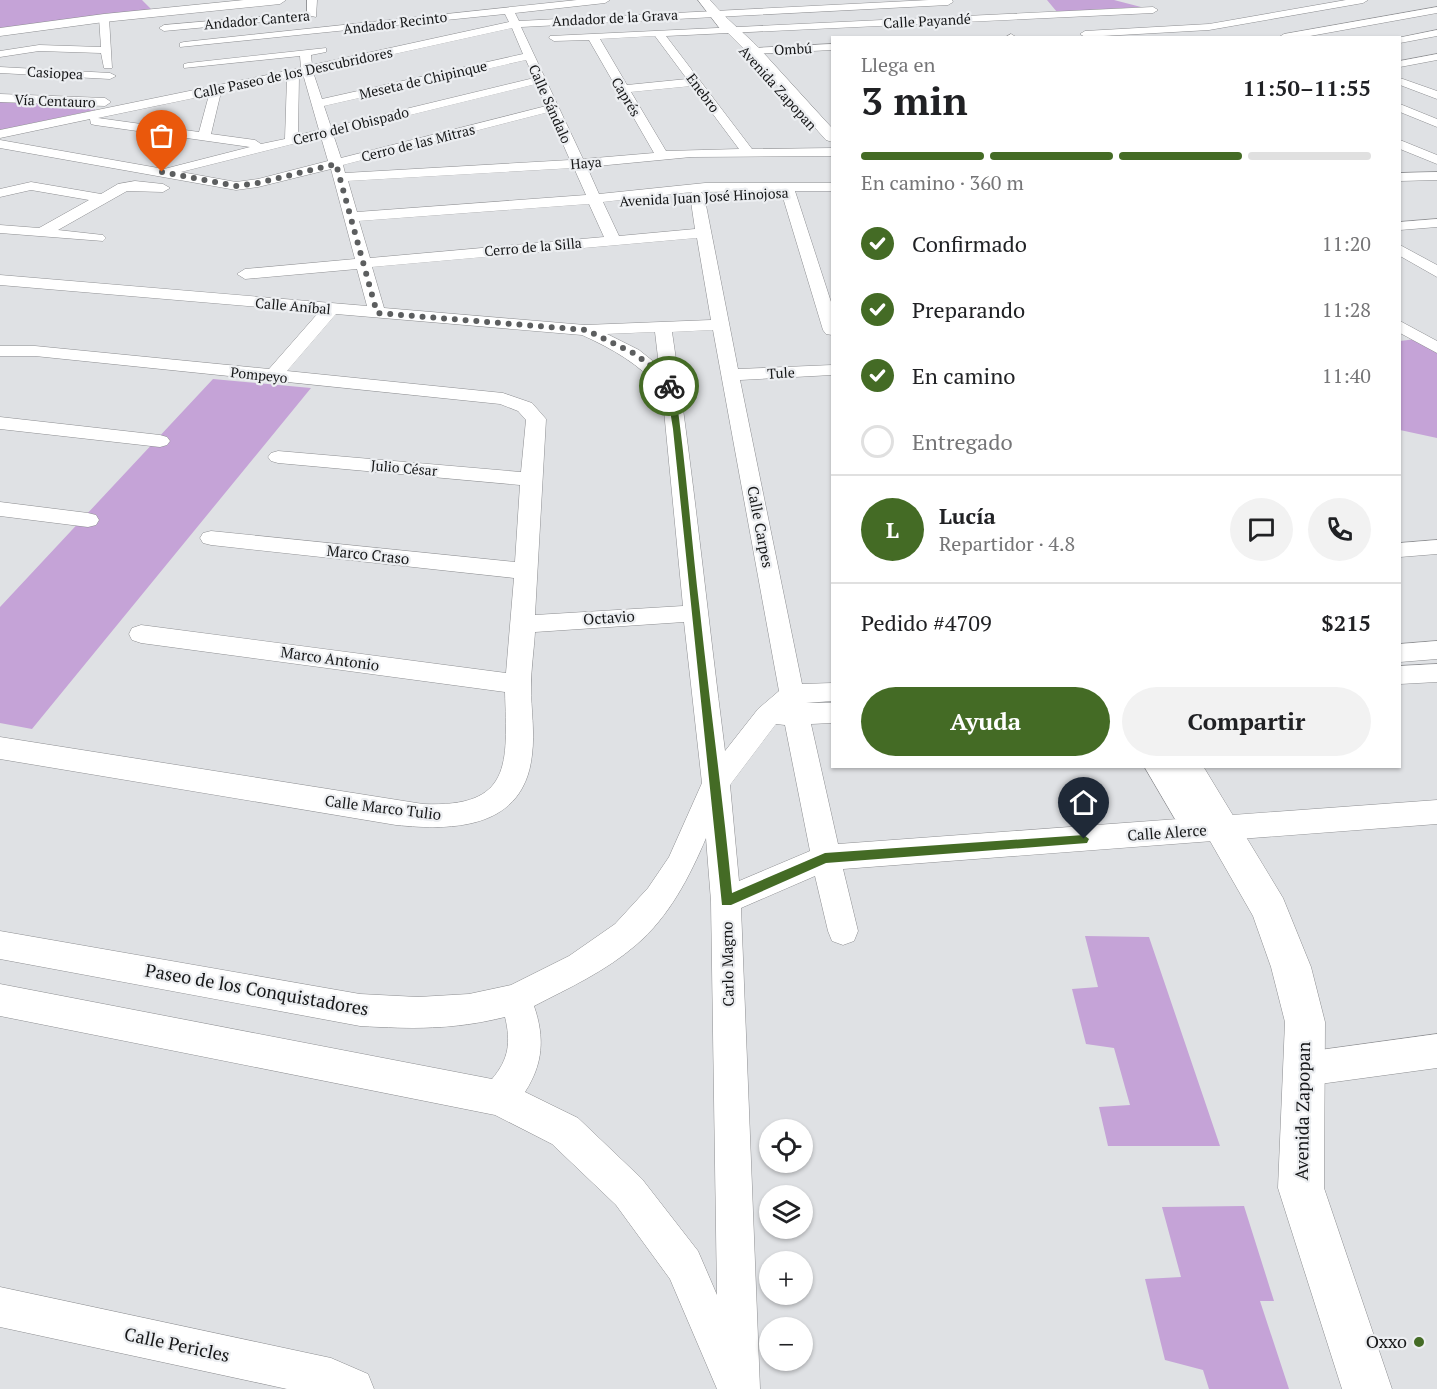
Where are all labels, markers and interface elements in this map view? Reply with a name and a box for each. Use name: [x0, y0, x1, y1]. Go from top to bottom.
street label: Andador Cantera: [203, 5, 311, 34]
street label: Andador de la Grava: [551, 5, 678, 30]
street label: Andador Recinto: [342, 7, 448, 38]
street label: Calle Payandé: [883, 9, 971, 32]
street label: Ombú: [773, 38, 812, 59]
street label: Avenida Zapopan: [735, 41, 822, 135]
street label: Calle Paseo de los Descubridores: [192, 42, 394, 103]
text: Llega en: [861, 51, 935, 78]
street label: Meseta de Chipinque: [357, 56, 489, 103]
street label: Calle Sándalo: [525, 61, 576, 147]
street label: Casiopea: [26, 62, 84, 83]
street label: Enebro: [682, 69, 724, 116]
text: 11:50–11:55: [1243, 73, 1371, 102]
street label: Caprés: [607, 74, 646, 120]
text: 3 min: [861, 74, 968, 126]
street label: Vía Centauro: [14, 90, 96, 111]
street label: Cerro del Obispado: [291, 102, 411, 149]
pin: [136, 110, 187, 172]
icon: bag: [145, 119, 178, 152]
street label: Cerro de las Mitras: [359, 119, 477, 166]
street label: Haya: [569, 152, 602, 173]
text: En camino · 360 m: [861, 169, 1024, 196]
street label: Avenida Juan José Hinojosa: [619, 183, 789, 210]
icon: check: [861, 227, 894, 260]
text: Confirmado: [912, 229, 1027, 258]
text: 11:20: [1322, 230, 1371, 257]
street label: Cerro de la Silla: [483, 233, 582, 260]
street label: Calle Aníbal: [255, 293, 332, 318]
icon: check: [861, 293, 894, 326]
text: Preparando: [912, 295, 1025, 324]
text: 11:28: [1322, 296, 1371, 323]
courier: [639, 356, 699, 416]
icon: check: [861, 359, 894, 392]
text: En camino: [912, 361, 1015, 390]
street label: Pompeyo: [230, 362, 289, 387]
street label: Tule: [767, 362, 795, 383]
text: 11:40: [1322, 362, 1371, 389]
icon: bike: [653, 370, 686, 403]
text: Entregado: [912, 427, 1013, 456]
street label: Julio César: [370, 455, 439, 480]
street label: Calle Carpes: [743, 484, 779, 569]
button: chat: [1230, 498, 1293, 561]
button: phone: [1308, 498, 1371, 561]
text: Lucía: [939, 501, 996, 530]
text: L: [886, 515, 899, 544]
text: Repartidor · 4.8: [939, 530, 1075, 557]
street label: Marco Craso: [326, 540, 410, 568]
street label: Octavio: [582, 605, 635, 629]
text: Pedido #4709: [861, 608, 992, 637]
text: $215: [1321, 608, 1371, 637]
street label: Marco Antonio: [280, 641, 381, 675]
button: Ayuda: [861, 687, 1110, 756]
button: Compartir: [1122, 687, 1371, 756]
pin: [1058, 777, 1109, 839]
icon: home: [1067, 786, 1100, 819]
street label: Calle Marco Tulio: [324, 790, 443, 824]
street label: Calle Alerce: [1127, 819, 1207, 845]
street label: Carlo Magno: [716, 921, 738, 1007]
street label: Paseo de los Conquistadores: [143, 958, 371, 1021]
street label: Avenida Zapopan: [1289, 1041, 1315, 1180]
map controls: [759, 1119, 813, 1371]
button: locate: [759, 1119, 813, 1173]
button: layers: [759, 1185, 813, 1239]
button: +: [759, 1251, 813, 1305]
button: −: [759, 1317, 813, 1371]
street label: Calle Pericles: [122, 1321, 232, 1367]
place label: Oxxo: [1366, 1329, 1407, 1353]
marker: Oxxo: [1412, 1335, 1426, 1349]

